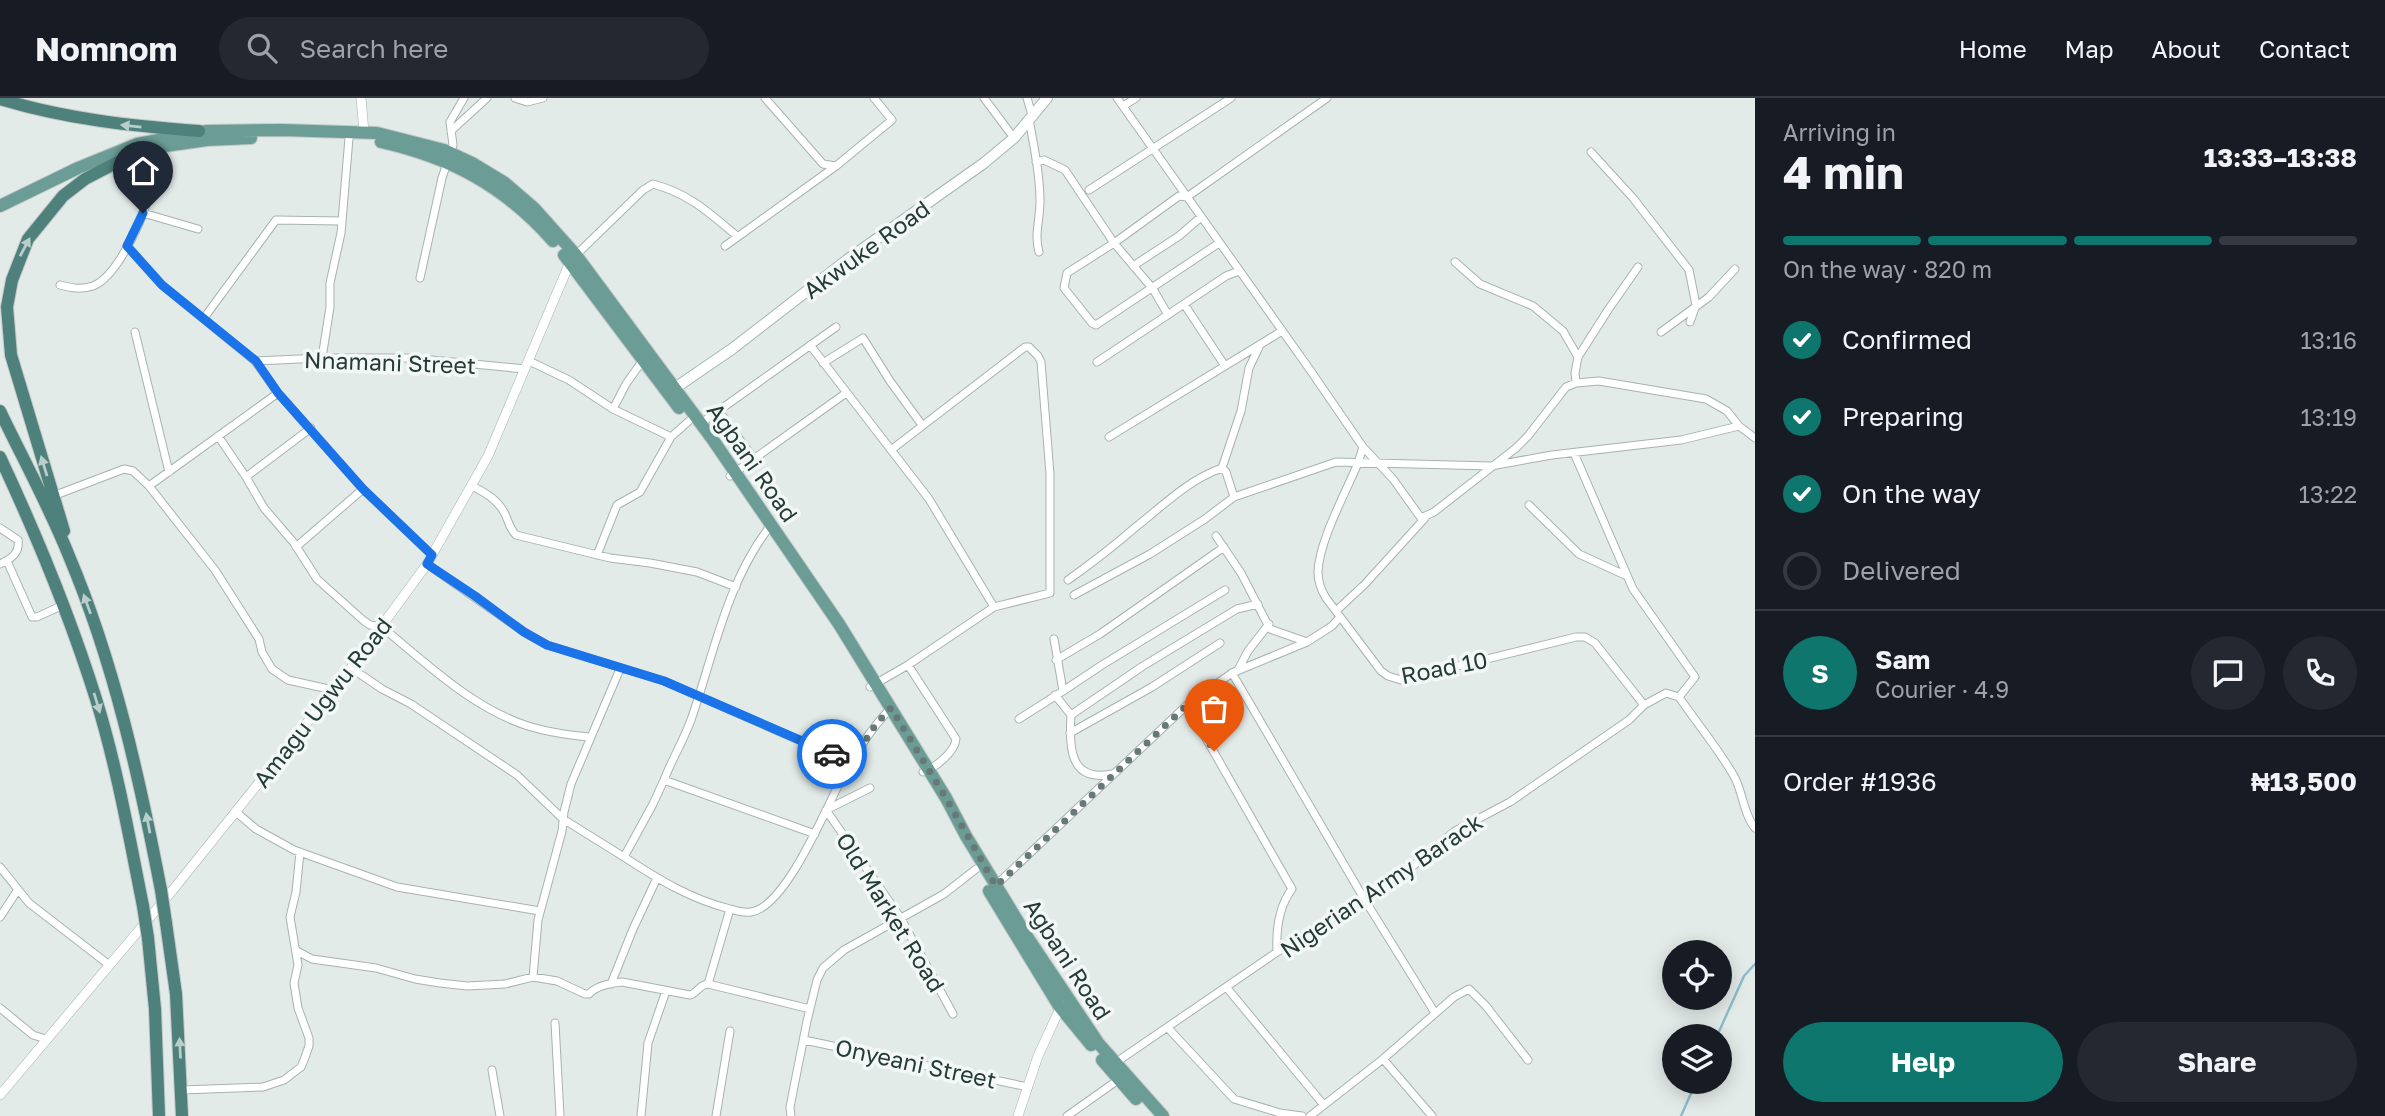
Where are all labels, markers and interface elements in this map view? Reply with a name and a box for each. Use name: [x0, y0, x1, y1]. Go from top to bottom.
search box: [219, 17, 709, 80]
text: Nomnom: [35, 29, 177, 68]
icon: search: [243, 29, 281, 67]
text: Search here: [299, 33, 448, 64]
text: Home: [1959, 34, 2027, 63]
text: Map: [2065, 34, 2114, 63]
text: About: [2152, 34, 2221, 63]
text: Contact: [2259, 34, 2350, 63]
text: Arriving in: [1783, 118, 1896, 146]
one-way arrow: [120, 120, 142, 131]
pin: [113, 141, 173, 213]
text: 13:33–13:38: [2204, 142, 2357, 173]
text: 4 min: [1783, 144, 1904, 199]
icon: home: [124, 152, 162, 190]
street label: Akwuke Road: [797, 194, 935, 304]
one-way arrow: [19, 237, 31, 257]
text: On the way · 820 m: [1783, 255, 1992, 283]
icon: check: [1783, 321, 1821, 359]
text: Confirmed: [1842, 324, 1972, 355]
text: 13:16: [2300, 326, 2357, 354]
street label: Nnamani Street: [304, 345, 476, 379]
street label: Agbani Road: [702, 397, 804, 527]
icon: check: [1783, 398, 1821, 436]
text: Preparing: [1842, 401, 1964, 432]
text: 13:19: [2300, 403, 2357, 431]
one-way arrow: [38, 455, 48, 476]
icon: check: [1783, 475, 1821, 513]
text: On the way: [1842, 478, 1981, 509]
text: 13:22: [2299, 480, 2357, 508]
text: Delivered: [1842, 555, 1961, 586]
one-way arrow: [81, 593, 92, 614]
street label: Amagu Ugwu Road: [247, 611, 397, 793]
button: chat: [2191, 636, 2265, 710]
button: phone: [2283, 636, 2357, 710]
text: Sam: [1875, 644, 1930, 675]
street label: Road 10: [1398, 645, 1490, 689]
text: S: [1811, 658, 1829, 689]
text: Courier · 4.9: [1875, 675, 2009, 703]
pin: [1184, 679, 1244, 751]
icon: bag: [1195, 690, 1233, 728]
one-way arrow: [92, 692, 102, 713]
courier: [797, 719, 867, 789]
icon: car: [813, 735, 851, 773]
text: Order #1936: [1783, 766, 1937, 797]
text: ₦13,500: [2251, 766, 2357, 797]
street label: Nigerian Army Barack: [1275, 807, 1487, 963]
one-way arrow: [142, 812, 153, 834]
street label: Old Market Road: [831, 827, 951, 997]
street label: Agbani Road: [1018, 893, 1118, 1025]
map controls: [1662, 940, 1732, 1094]
button: locate: [1662, 940, 1732, 1010]
button: Help: [1783, 1022, 2063, 1102]
button: Share: [2077, 1022, 2357, 1102]
button: layers: [1662, 1024, 1732, 1094]
street label: Onyeani Street: [833, 1032, 999, 1094]
one-way arrow: [174, 1037, 185, 1059]

